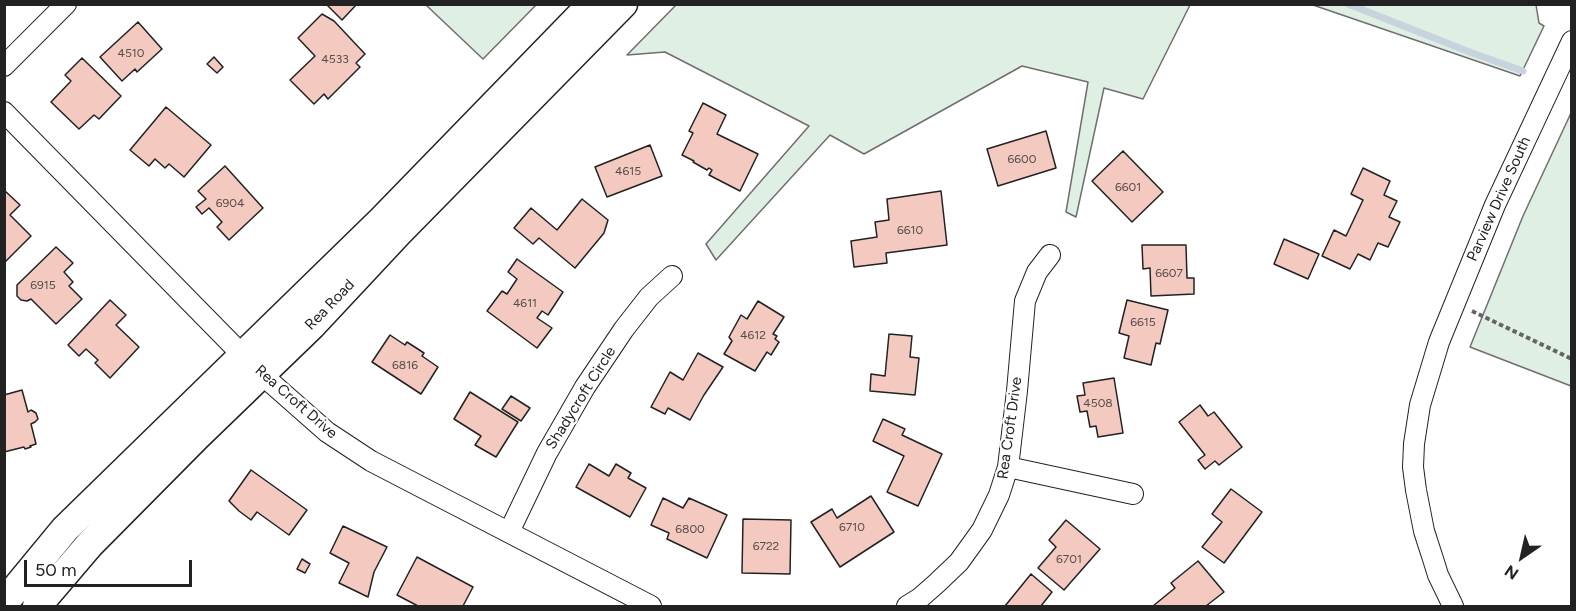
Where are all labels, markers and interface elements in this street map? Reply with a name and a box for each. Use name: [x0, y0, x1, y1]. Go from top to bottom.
house number: 4510: [118, 46, 144, 60]
house number: 4533: [321, 52, 349, 66]
street label: Parview Drive South: [1463, 134, 1535, 264]
house number: 6600: [1008, 152, 1036, 166]
house number: 4615: [615, 164, 641, 178]
house number: 6601: [1115, 180, 1141, 194]
house number: 6904: [216, 196, 244, 210]
house number: 6610: [897, 223, 923, 237]
house number: 6607: [1155, 266, 1183, 280]
street label: Rea Road: [301, 276, 359, 334]
house number: 6915: [30, 278, 56, 292]
house number: 4611: [513, 296, 537, 310]
house number: 6615: [1130, 315, 1156, 329]
house number: 4612: [740, 328, 766, 342]
street label: Shadycroft Circle: [542, 343, 620, 453]
house number: 6816: [392, 358, 418, 372]
street label: Rea Croft Drive: [251, 361, 341, 443]
street label: Rea Croft Drive: [994, 376, 1026, 480]
house number: 4508: [1083, 396, 1113, 410]
house number: 6710: [839, 520, 865, 534]
house number: 6800: [675, 522, 705, 536]
north arrow: [1492, 527, 1552, 587]
house number: 6722: [753, 539, 779, 553]
scale bar: [27, 548, 195, 586]
house number: 6701: [1056, 552, 1082, 566]
text: 50 m: [35, 559, 77, 581]
text: N: [1501, 561, 1522, 584]

